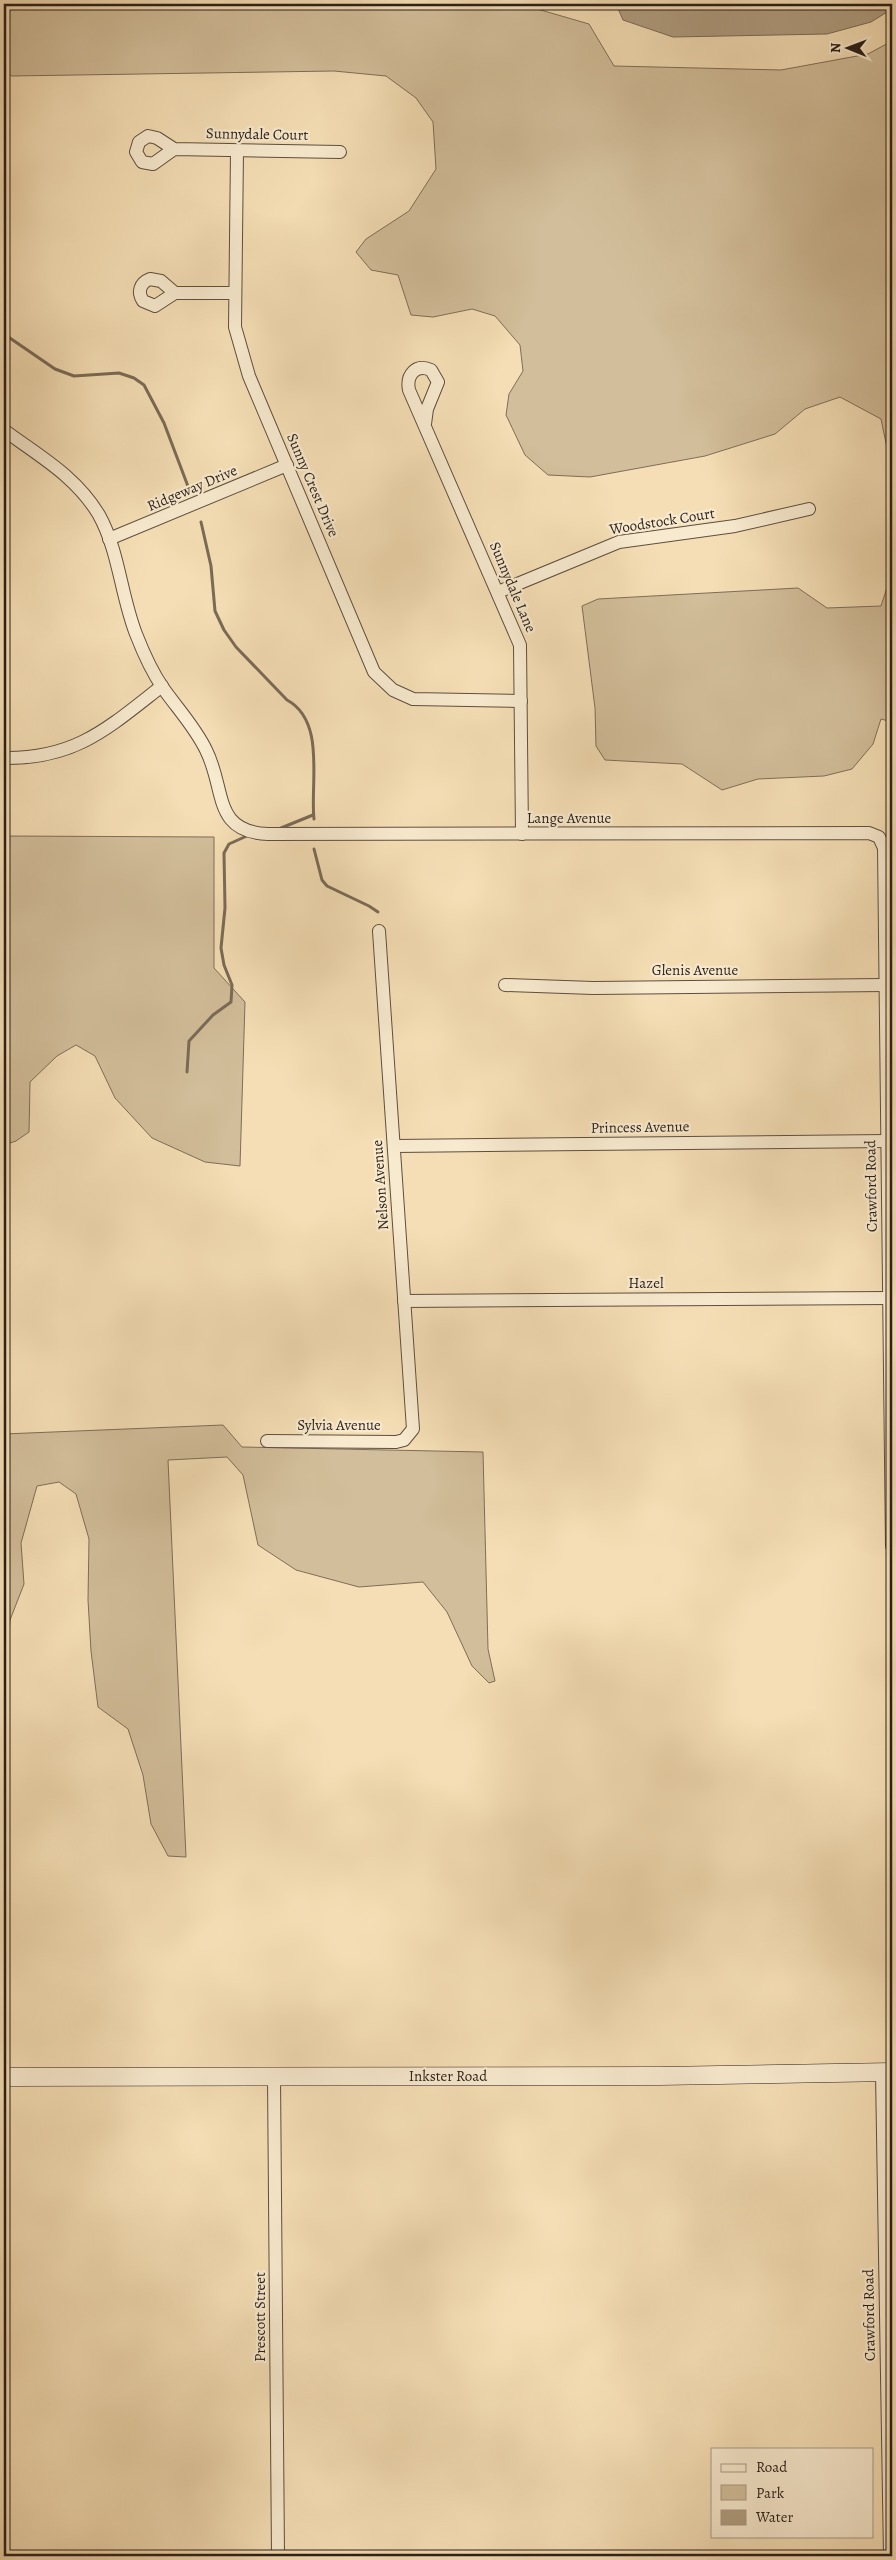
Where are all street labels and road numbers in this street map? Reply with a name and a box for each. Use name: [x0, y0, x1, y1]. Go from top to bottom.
street label: Sunnydale Court: [206, 123, 308, 145]
street label: Sunny Crest Drive: [282, 430, 344, 540]
street label: Ridgeway Drive: [144, 460, 240, 516]
street label: Woodstock Court: [607, 503, 716, 539]
street label: Sunnydale Lane: [485, 539, 541, 636]
street label: Lange Avenue: [527, 808, 612, 828]
street label: Glenis Avenue: [652, 960, 738, 980]
street label: Princess Avenue: [590, 1116, 690, 1138]
street label: Nelson Avenue: [367, 1139, 393, 1231]
street label: Crawford Road: [860, 1139, 882, 1232]
street label: Hazel: [628, 1273, 664, 1293]
street label: Sylvia Avenue: [297, 1415, 381, 1435]
street label: Inkster Road: [409, 2066, 488, 2086]
street label: Crawford Road: [858, 2268, 880, 2361]
street label: Prescott Street: [250, 2272, 270, 2362]

